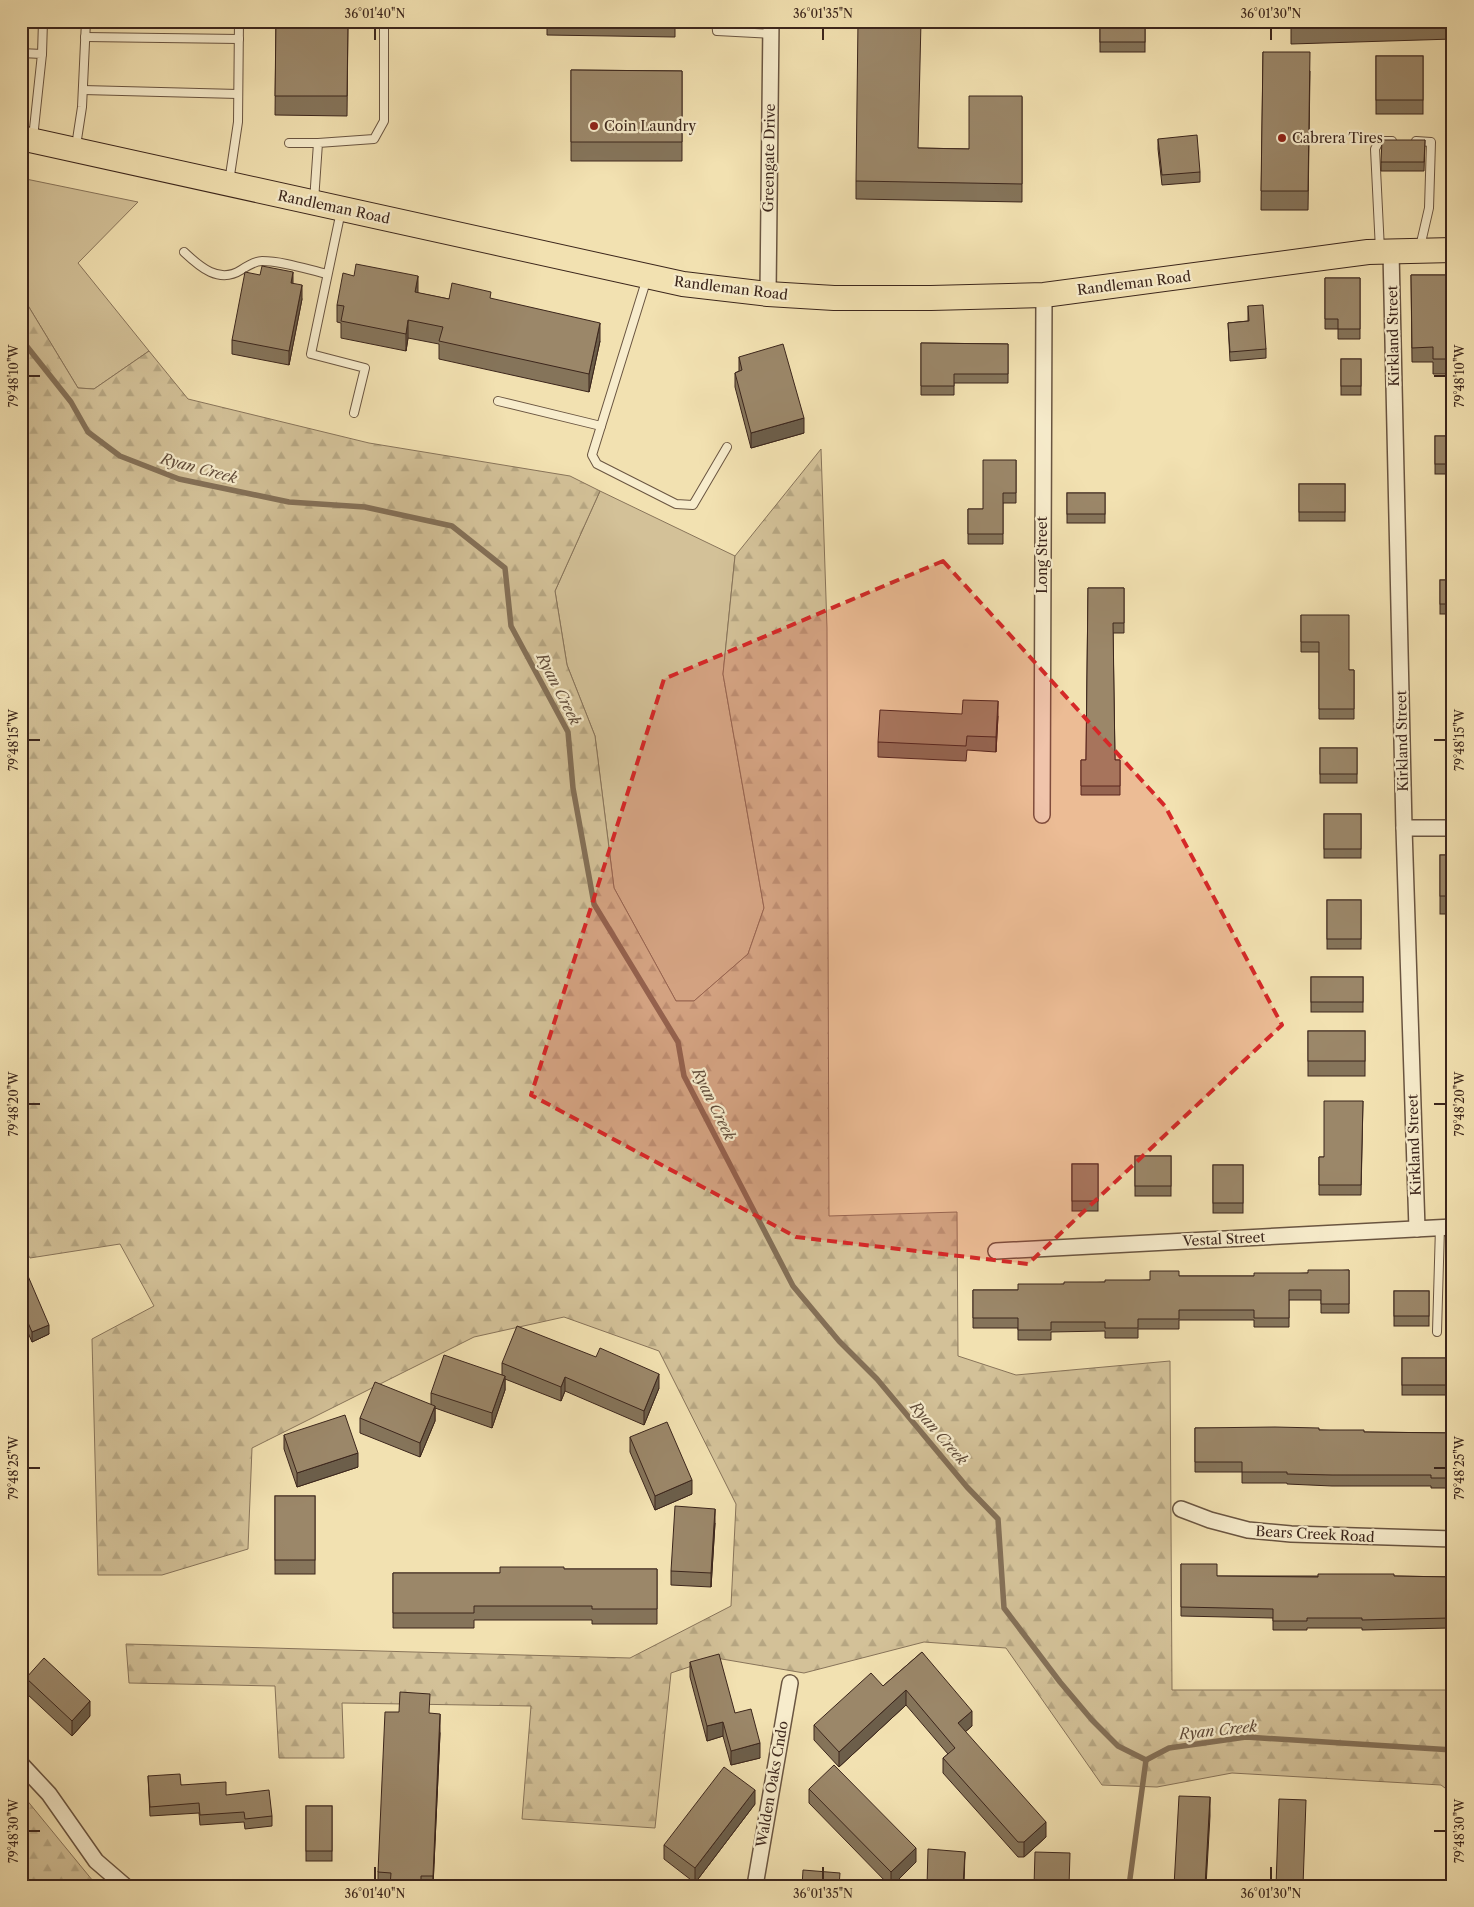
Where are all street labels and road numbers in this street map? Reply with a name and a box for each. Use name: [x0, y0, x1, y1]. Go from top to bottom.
street label: Greengate Drive: [759, 103, 779, 213]
street label: Randleman Road: [276, 186, 392, 228]
street label: Randleman Road: [1076, 267, 1192, 299]
street label: Randleman Road: [673, 272, 789, 304]
street label: Kirkland Street: [1383, 285, 1403, 387]
street label: Long Street: [1033, 516, 1051, 594]
street label: Kirkland Street: [1392, 690, 1412, 792]
street label: Kirkland Street: [1403, 1094, 1425, 1196]
street label: Vestal Street: [1181, 1228, 1266, 1250]
street label: Bears Creek Road: [1255, 1522, 1375, 1546]
street label: Walden Oaks Cndo: [752, 1719, 792, 1850]

